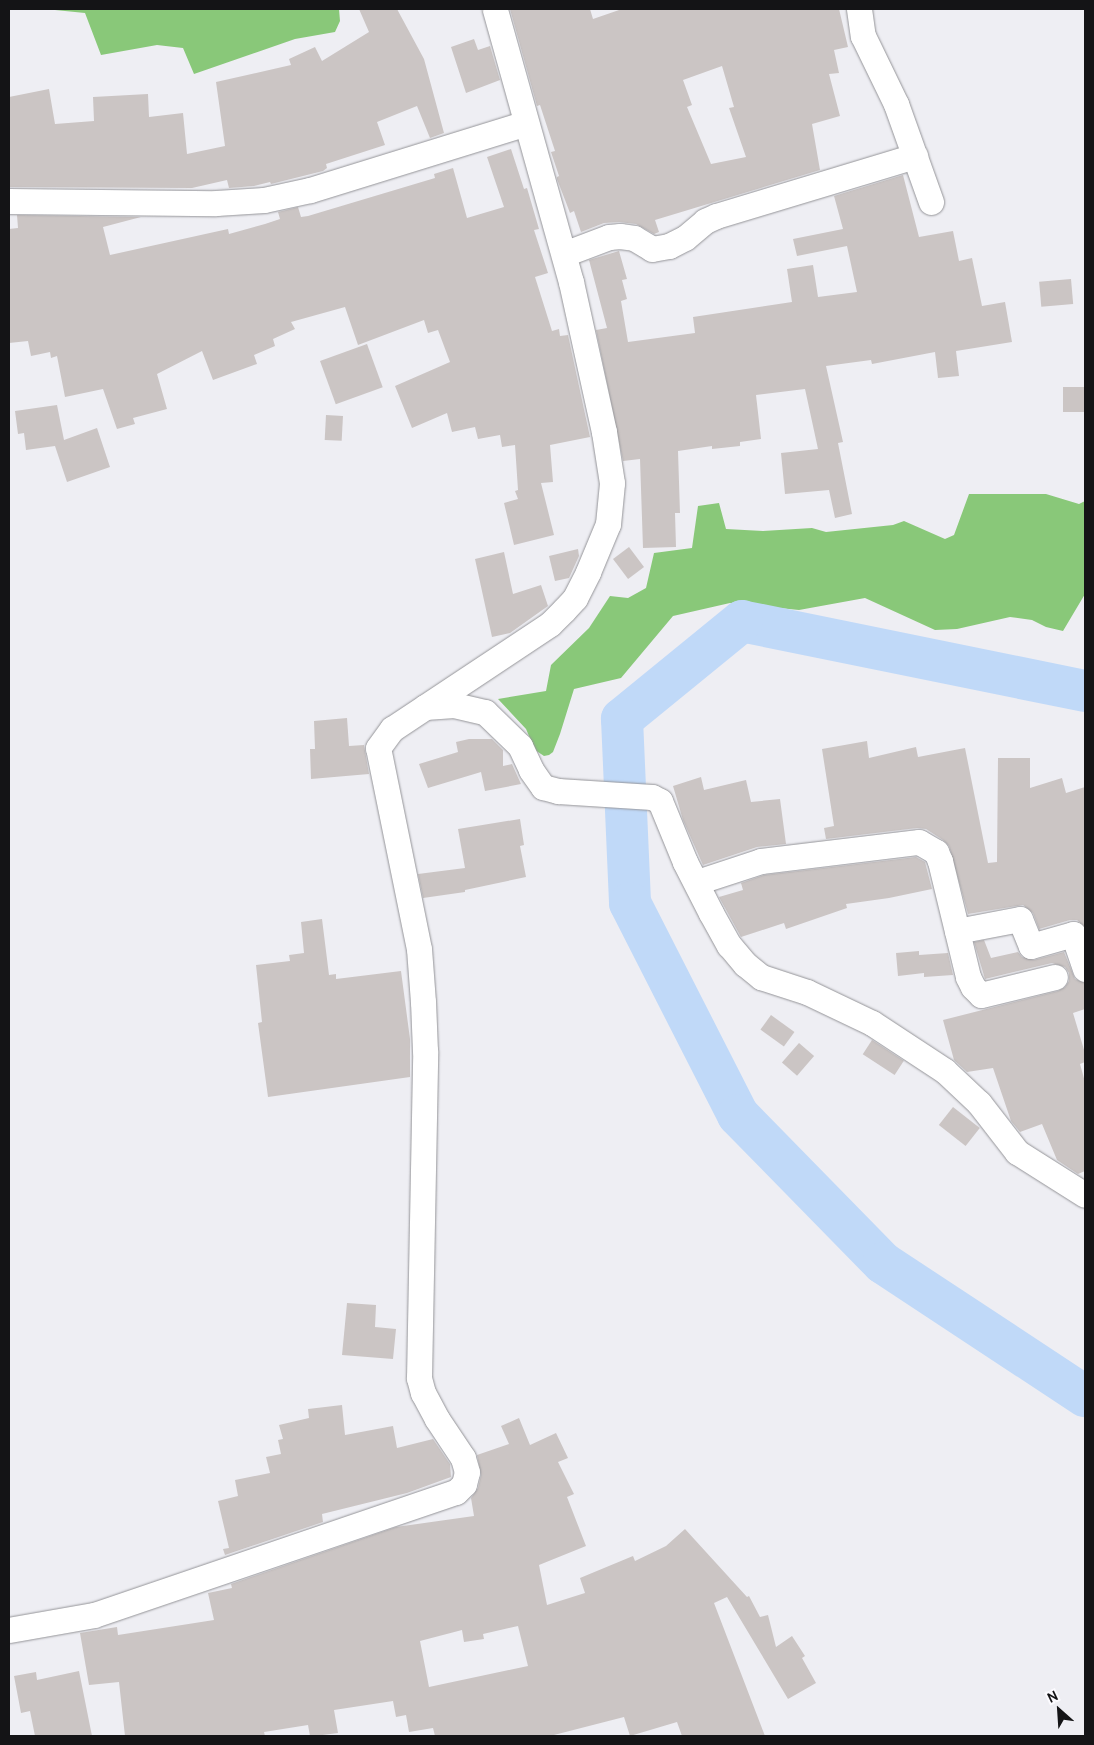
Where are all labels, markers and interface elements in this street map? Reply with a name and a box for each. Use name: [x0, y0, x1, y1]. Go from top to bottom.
north arrow: [1034, 1685, 1084, 1735]
text: N: [1044, 1686, 1061, 1707]

